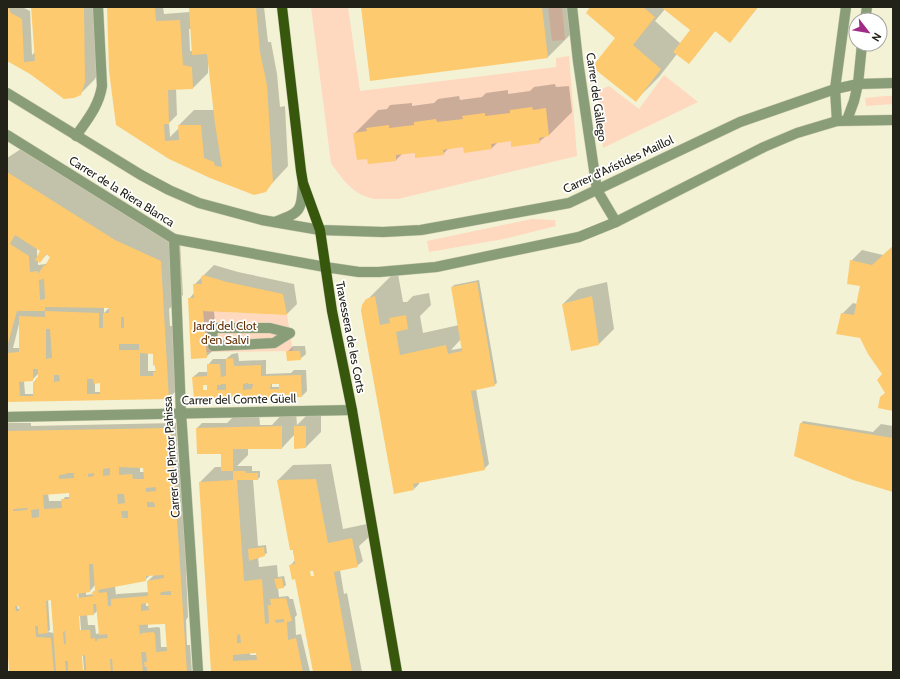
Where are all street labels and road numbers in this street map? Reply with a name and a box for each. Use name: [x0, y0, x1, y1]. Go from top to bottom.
street label: Carrer del Gàllego: [583, 52, 611, 143]
street label: Carrer d'Arístides Maillol: [560, 132, 676, 196]
street label: Carrer de la Riera Blanca: [66, 152, 178, 230]
street label: Travessera de les Corts: [333, 280, 369, 394]
street label: Carrer del Comte Güell: [182, 390, 297, 408]
street label: Carrer del Pintor Pahissa: [159, 395, 183, 518]

